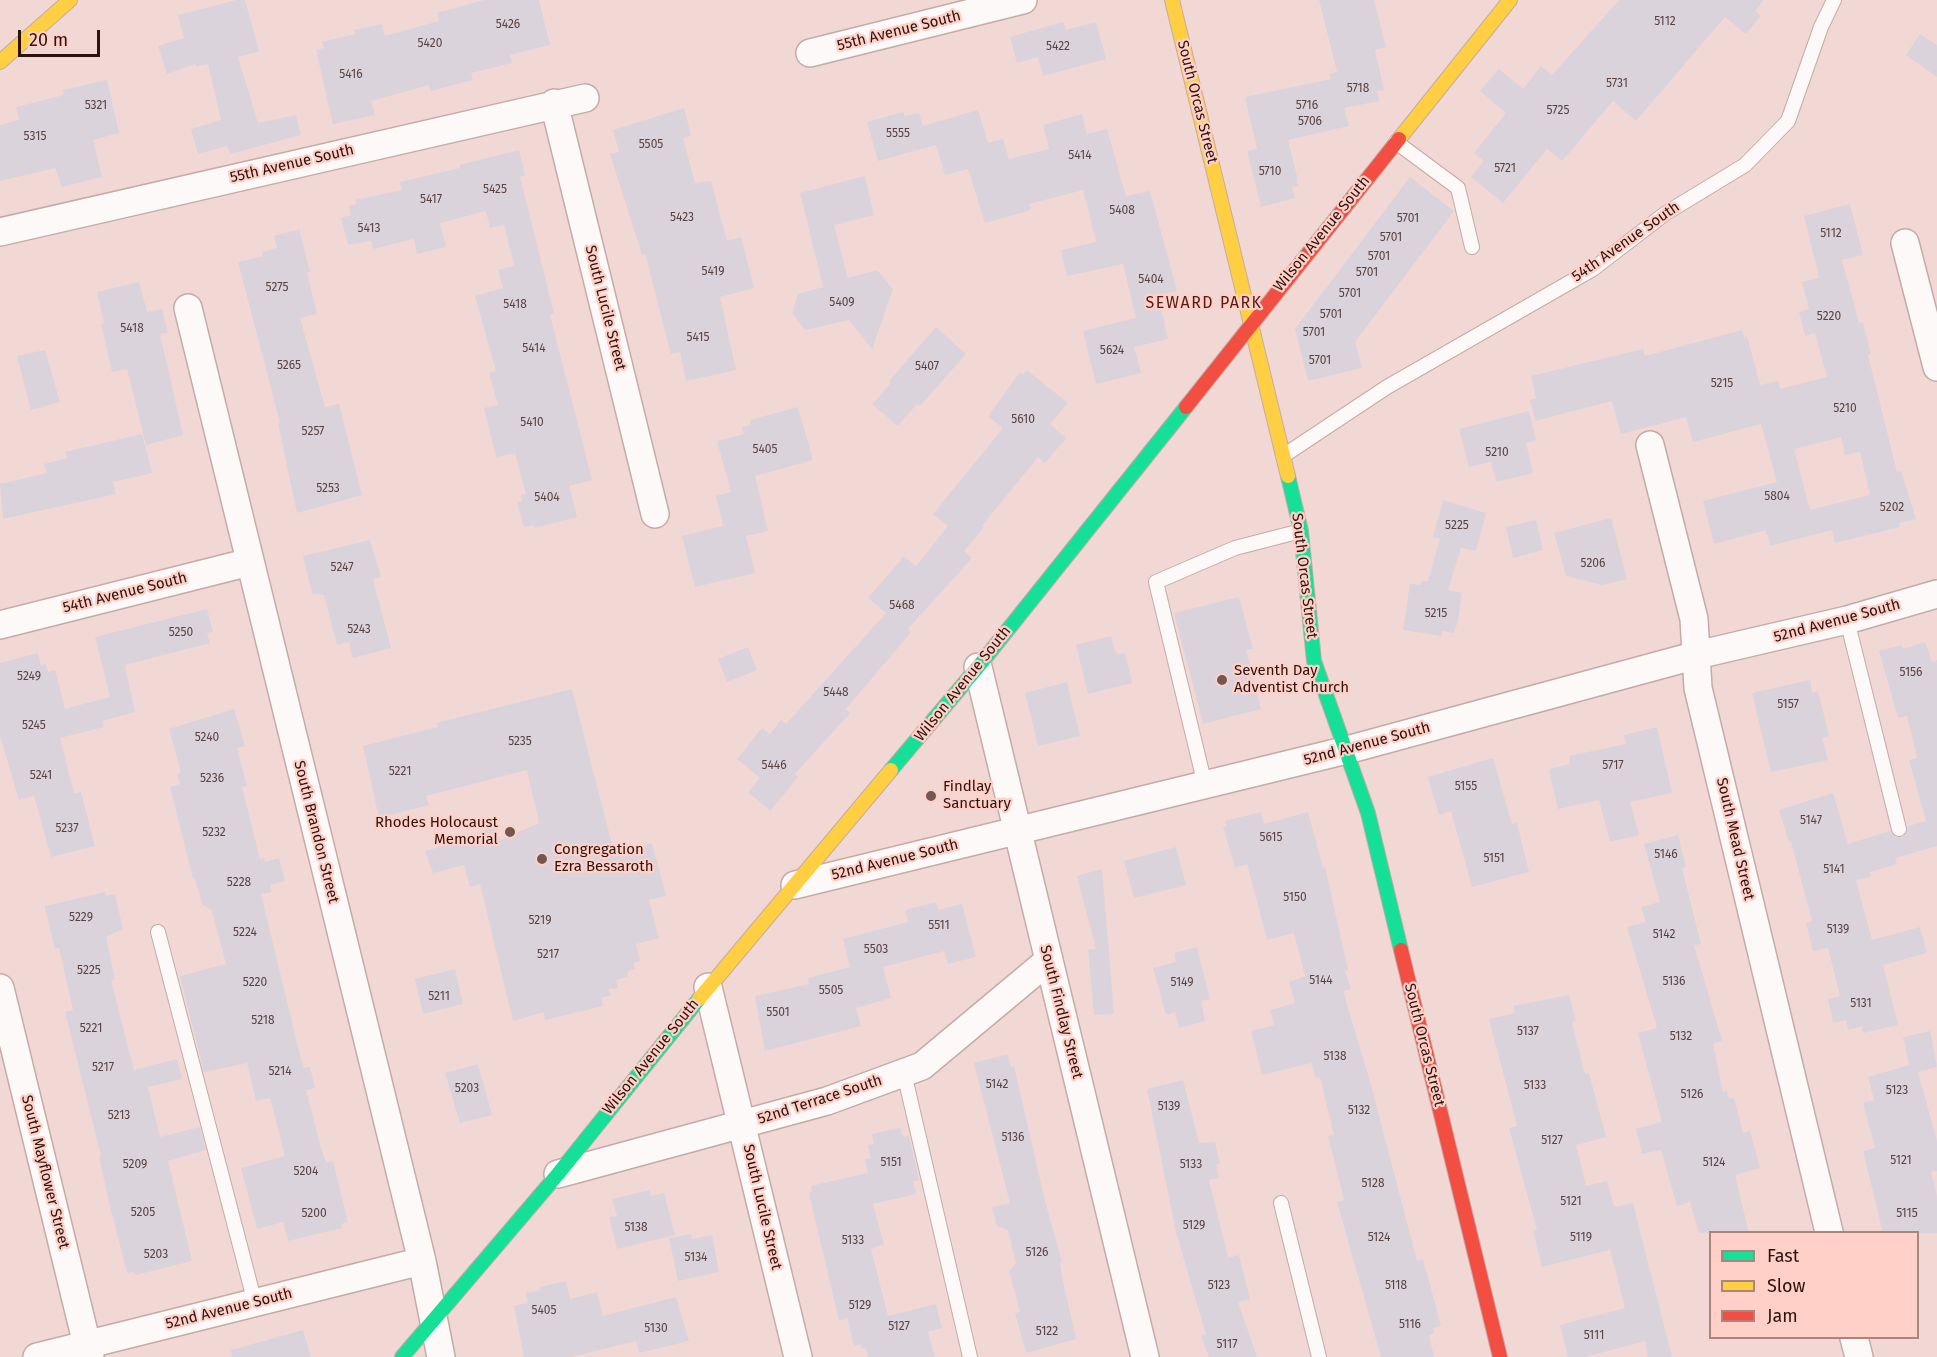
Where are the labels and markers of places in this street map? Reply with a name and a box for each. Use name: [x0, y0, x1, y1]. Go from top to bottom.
place label: Seventh Day Adventist Church: [1234, 662, 1349, 697]
marker: Seventh Day Adventist Church: [1215, 673, 1229, 687]
place label: Findlay Sanctuary: [943, 778, 1011, 813]
marker: Findlay Sanctuary: [924, 789, 938, 803]
place label: Rhodes Holocaust Memorial: [375, 814, 498, 849]
marker: Rhodes Holocaust Memorial: [503, 825, 517, 839]
place label: Congregation Ezra Bessaroth: [554, 841, 653, 876]
marker: Congregation Ezra Bessaroth: [535, 852, 549, 866]

